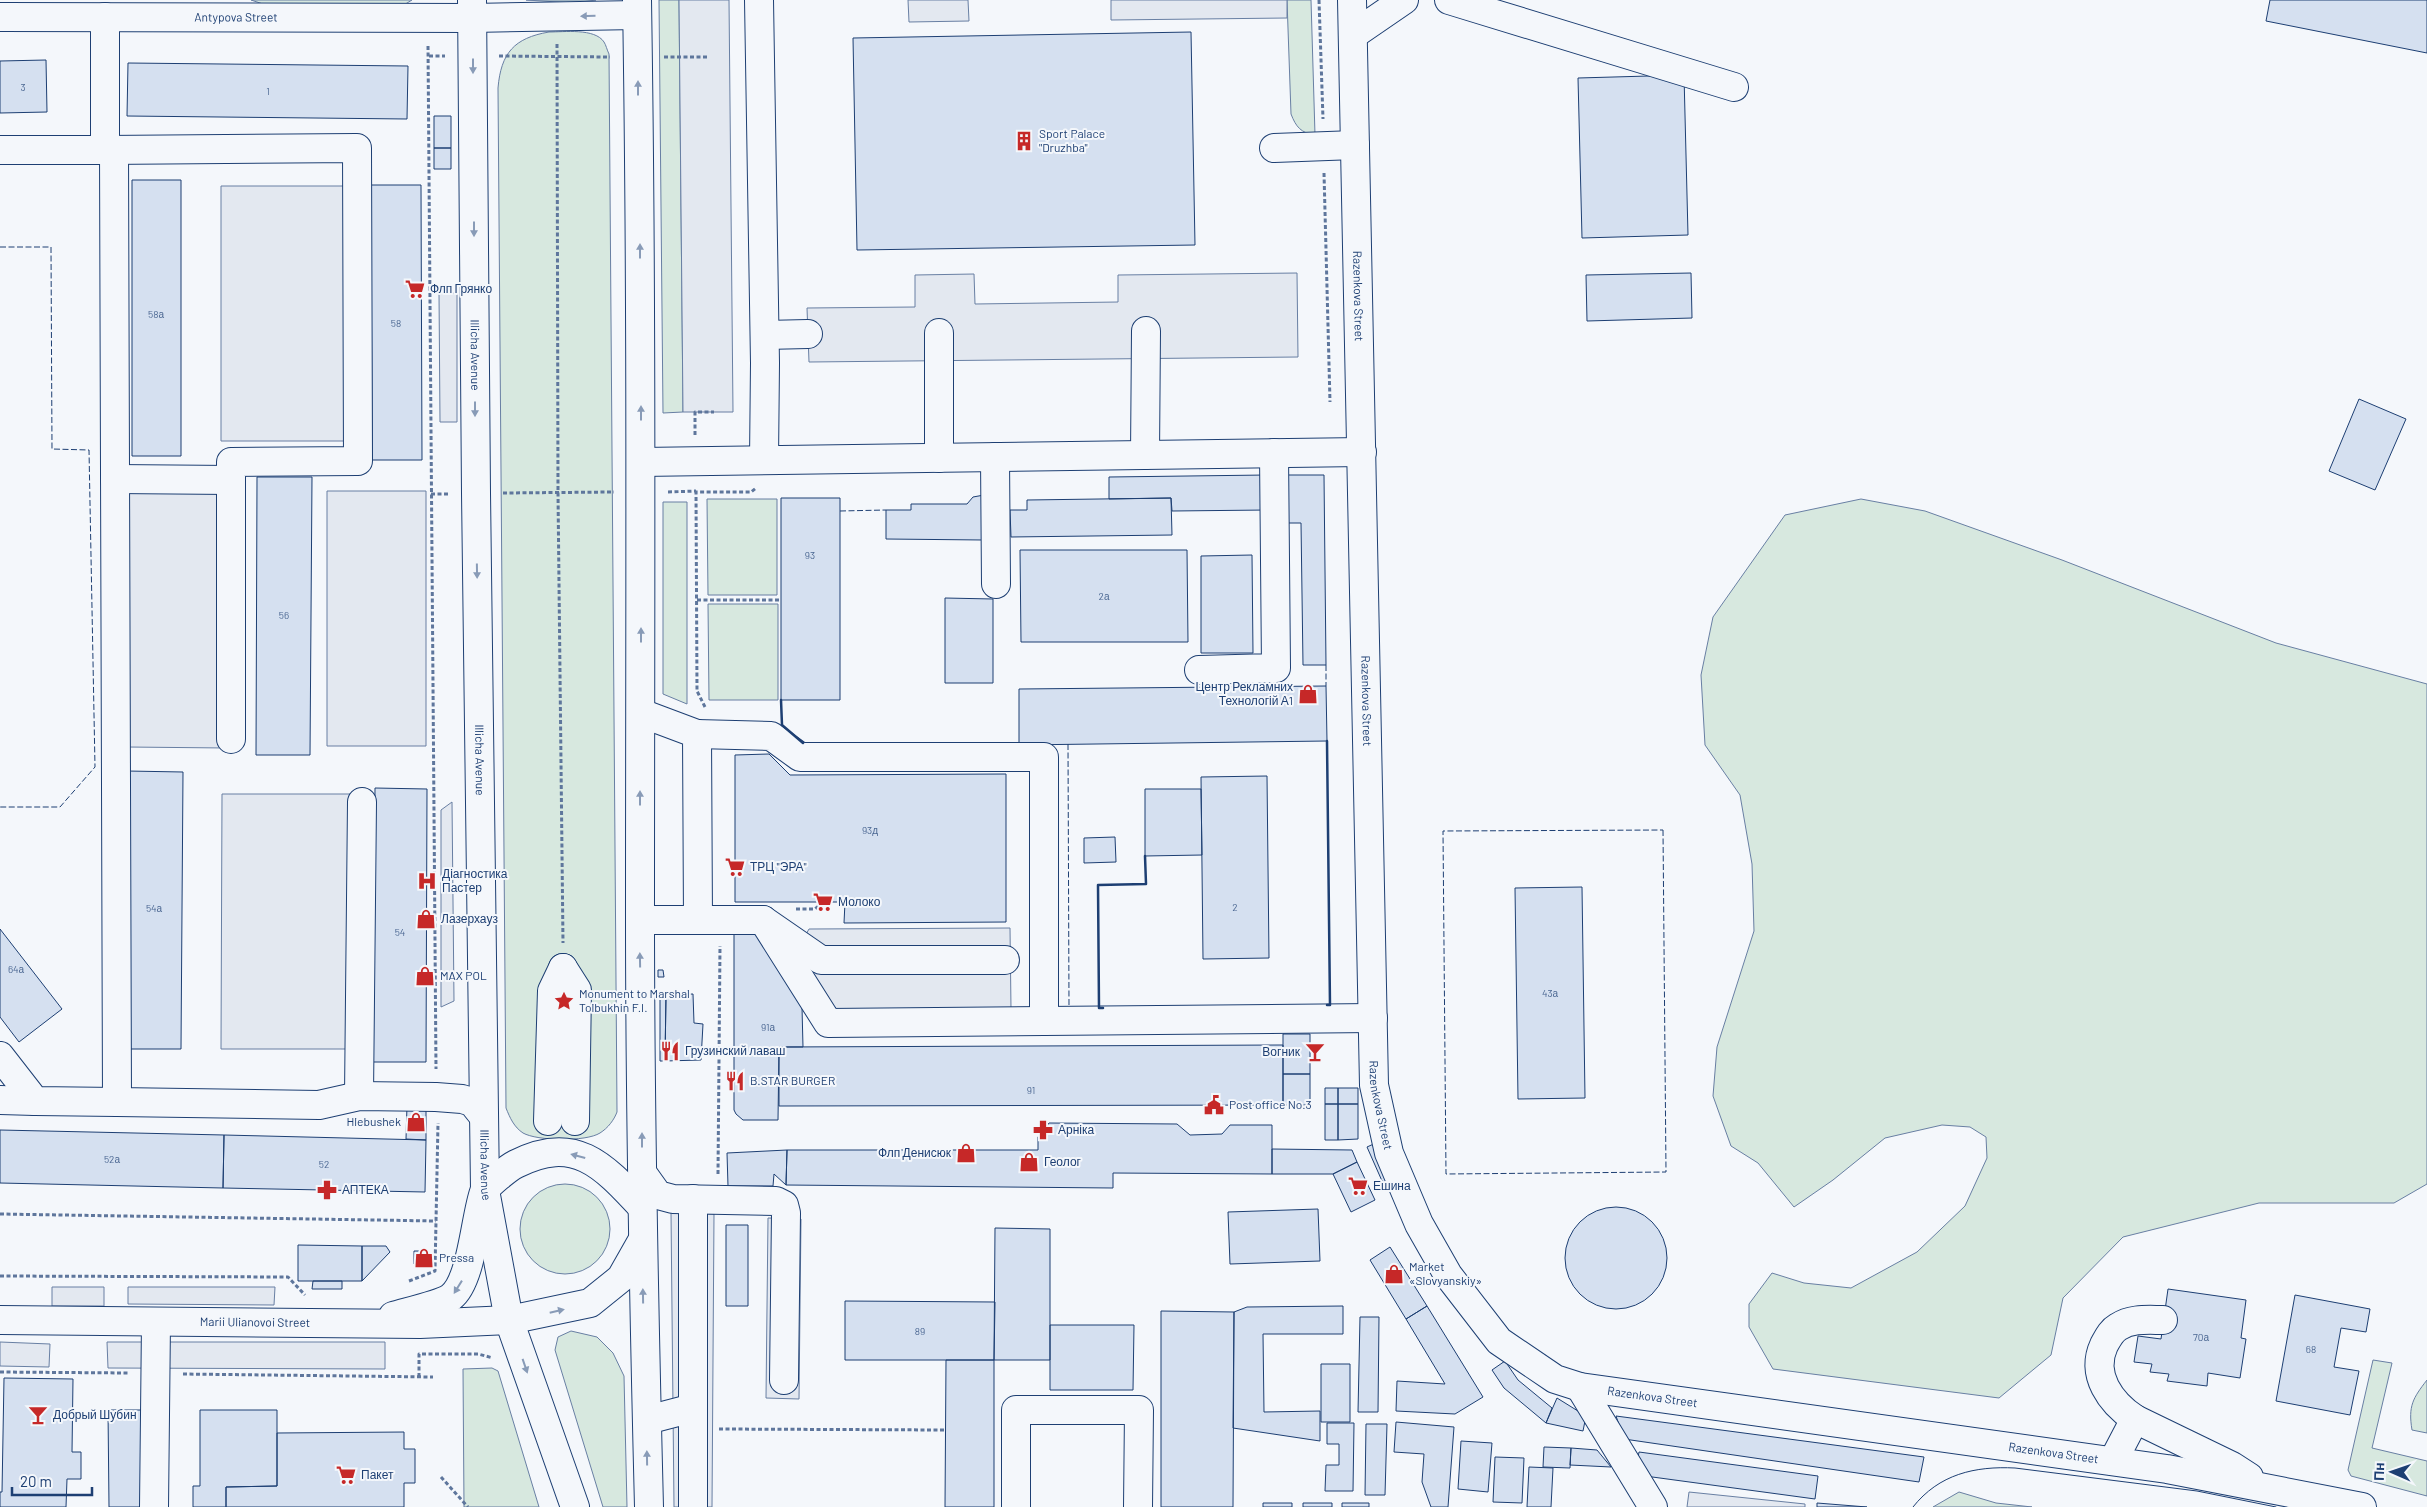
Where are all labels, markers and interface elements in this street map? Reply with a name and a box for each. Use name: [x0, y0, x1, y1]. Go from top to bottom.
street label: Antypova Street: [194, 9, 278, 24]
one-way arrow: [580, 12, 596, 20]
one-way arrow: [469, 59, 477, 75]
one-way arrow: [634, 80, 642, 96]
house number: 3: [20, 81, 26, 93]
house number: 1: [266, 85, 270, 97]
place label: Sport Palace "Druzhba": [1039, 126, 1105, 154]
building icon: Sport Palace "Druzhba": [1013, 130, 1035, 152]
one-way arrow: [470, 221, 478, 237]
one-way arrow: [635, 242, 643, 258]
street label: Razenkova Street: [1351, 250, 1367, 341]
supermarket icon: Флп Грянко: [404, 278, 426, 300]
place label: Флп Грянко: [430, 281, 492, 296]
house number: 58а: [148, 308, 164, 320]
house number: 58: [391, 317, 401, 329]
street label: Illicha Avenue: [469, 319, 483, 391]
one-way arrow: [471, 401, 479, 417]
one-way arrow: [637, 405, 645, 421]
house number: 93: [805, 549, 815, 561]
one-way arrow: [473, 564, 481, 580]
house number: 2а: [1099, 590, 1110, 602]
house number: 56: [279, 609, 289, 621]
one-way arrow: [637, 627, 645, 643]
street label: Razenkova Street: [1359, 655, 1375, 746]
place label: Центр Рекламних Технологій А1: [1195, 679, 1293, 707]
shop icon: Центр Рекламних Технологій А1: [1297, 683, 1319, 705]
street label: Illicha Avenue: [473, 724, 488, 796]
one-way arrow: [636, 790, 644, 806]
house number: 93д: [862, 824, 878, 836]
supermarket icon: ТРЦ "ЭРА": [724, 856, 746, 878]
place label: ТРЦ "ЭРА": [750, 859, 807, 874]
place label: Діагностика Пастер: [442, 866, 508, 895]
hospital icon: Діагностика Пастер: [416, 870, 438, 892]
supermarket icon: Молоко: [812, 891, 834, 913]
place label: Молоко: [838, 894, 881, 908]
house number: 2: [1232, 901, 1238, 913]
house number: 54а: [146, 902, 163, 914]
shop icon: Лазерхауз: [415, 908, 437, 930]
place label: Лазерхауз: [441, 911, 498, 926]
house number: 54: [395, 926, 405, 938]
one-way arrow: [636, 952, 644, 968]
house number: 64а: [8, 963, 25, 975]
shop icon: MAX POL: [414, 965, 436, 987]
place label: MAX POL: [440, 968, 487, 982]
place label: Monument to Marshal Tolbukhin F.I.: [579, 986, 690, 1014]
house number: 43а: [1542, 987, 1559, 999]
place icon: Monument to Marshal Tolbukhin F.I.: [553, 990, 575, 1012]
house number: 91а: [761, 1021, 775, 1033]
restaurant icon: Грузинский лаваш: [659, 1040, 681, 1062]
bar icon: Вогник: [1304, 1041, 1326, 1063]
place label: Грузинский лаваш: [685, 1043, 785, 1058]
place label: Вогник: [1262, 1044, 1301, 1058]
street label: Razenkova Street: [1368, 1060, 1396, 1151]
restaurant icon: B.STAR BURGER: [724, 1070, 746, 1092]
place label: B.STAR BURGER: [750, 1073, 835, 1087]
house number: 91: [1027, 1084, 1035, 1096]
public building icon: Post office No.3: [1203, 1094, 1225, 1116]
place label: Post office No.3: [1229, 1097, 1312, 1111]
shop icon: Hlebushek: [405, 1111, 427, 1133]
place label: Hlebushek: [346, 1114, 401, 1128]
pharmacy icon: Арніка: [1032, 1119, 1054, 1141]
place label: Арніка: [1058, 1122, 1094, 1137]
street label: Illicha Avenue: [478, 1129, 495, 1201]
one-way arrow: [638, 1132, 646, 1148]
shop icon: Флп Денисюк: [955, 1142, 977, 1164]
place label: Флп Денисюк: [878, 1145, 952, 1160]
shop icon: Геолог: [1018, 1151, 1040, 1173]
one-way arrow: [570, 1152, 586, 1160]
house number: 52а: [104, 1153, 120, 1165]
place label: Геолог: [1044, 1154, 1082, 1168]
house number: 52: [319, 1158, 329, 1170]
supermarket icon: Ешина: [1347, 1175, 1369, 1197]
place label: Ешина: [1373, 1178, 1411, 1192]
pharmacy icon: АПТЕКА: [316, 1179, 338, 1201]
place label: АПТЕКА: [342, 1182, 389, 1196]
shop icon: Pressa: [413, 1247, 435, 1269]
place label: Pressa: [439, 1250, 474, 1264]
place label: Market «Slovyanskiy»: [1409, 1259, 1482, 1287]
shop icon: Market «Slovyanskiy»: [1383, 1263, 1405, 1285]
one-way arrow: [453, 1280, 462, 1293]
one-way arrow: [639, 1288, 647, 1304]
one-way arrow: [550, 1307, 565, 1315]
street label: Marii Ulianovoi Street: [200, 1314, 310, 1329]
house number: 89: [915, 1325, 925, 1337]
house number: 70а: [2193, 1331, 2209, 1343]
house number: 68: [2306, 1343, 2316, 1355]
one-way arrow: [522, 1359, 530, 1374]
street label: Razenkova Street: [1607, 1383, 1698, 1409]
bar icon: Добрый Шубин: [27, 1404, 49, 1426]
place label: Добрый Шубин: [53, 1407, 137, 1422]
street label: Razenkova Street: [2008, 1439, 2100, 1465]
north arrow: [2367, 1447, 2417, 1497]
one-way arrow: [643, 1450, 651, 1466]
text: Пн: [2370, 1462, 2387, 1481]
scale bar: [12, 1464, 92, 1496]
supermarket icon: Пакет: [335, 1464, 357, 1486]
place label: Пакет: [361, 1467, 394, 1481]
text: 20 m: [20, 1472, 52, 1490]

